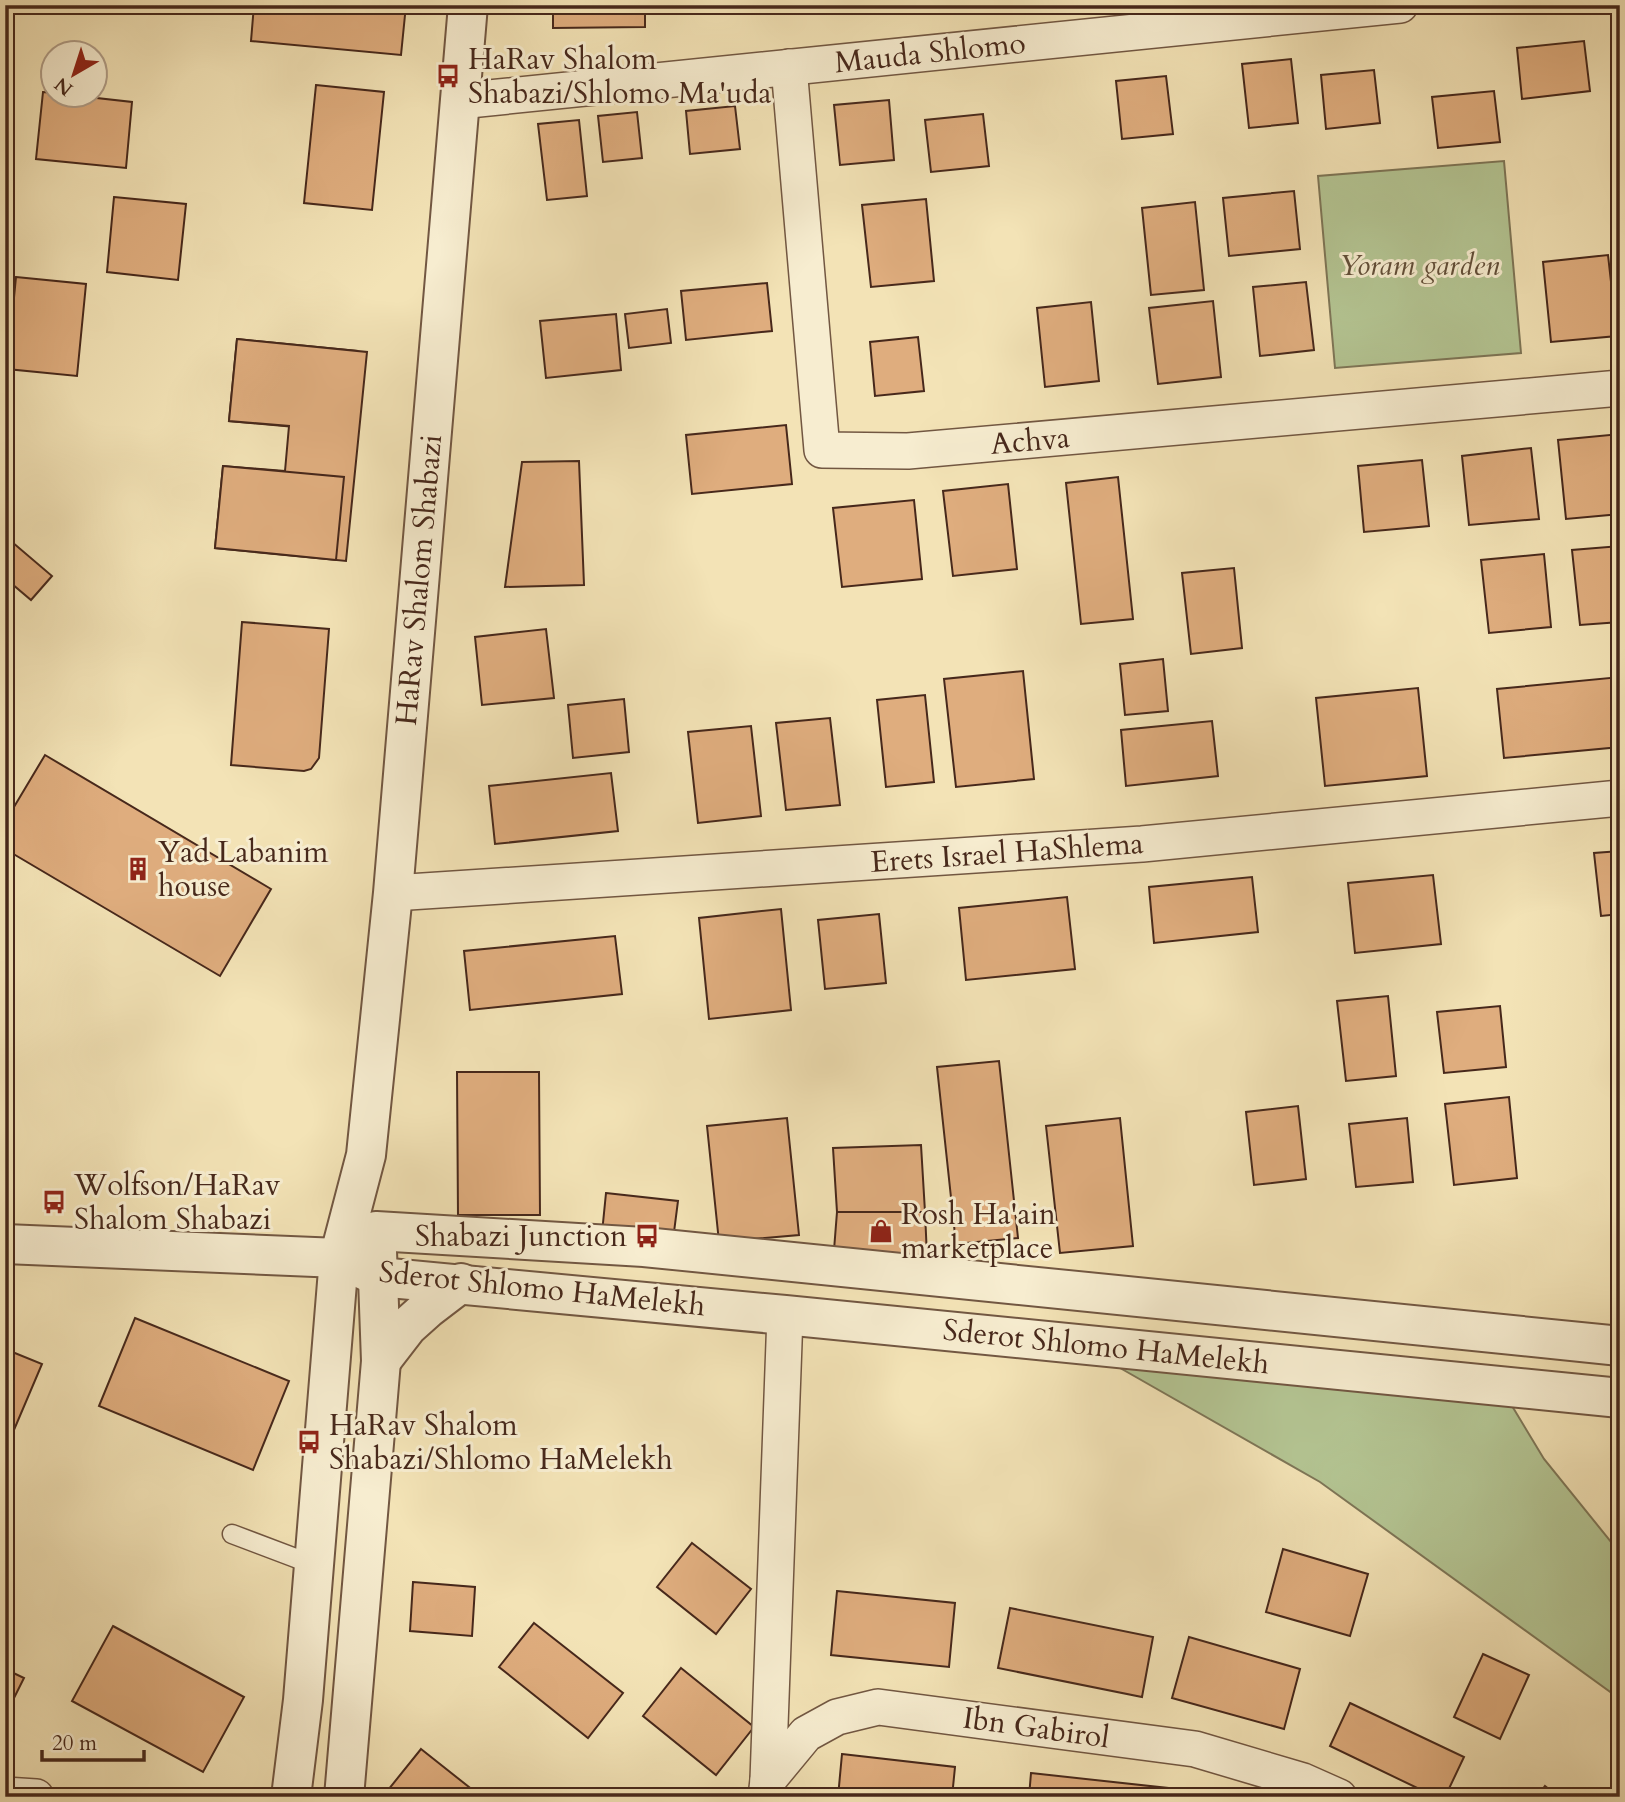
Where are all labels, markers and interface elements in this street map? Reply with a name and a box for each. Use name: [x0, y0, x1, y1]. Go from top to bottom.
street label: Mauda Shlomo: [833, 23, 1027, 83]
north arrow: [38, 38, 108, 108]
place label: HaRav Shalom Shabazi/Shlomo Ma'uda: [468, 39, 772, 114]
bus stop icon: HaRav Shalom Shabazi/Shlomo Ma'uda: [434, 62, 462, 90]
text: N: [49, 71, 79, 102]
park label: Yoram garden: [1338, 245, 1500, 286]
street label: Achva: [989, 417, 1071, 465]
street label: HaRav Shalom Shabazi: [386, 433, 452, 727]
street label: Erets Israel HaShlema: [869, 823, 1145, 883]
place label: Yad Labanim house: [158, 832, 329, 907]
building icon: Yad Labanim house: [124, 855, 152, 883]
place label: Wolfson/HaRav Shalom Shabazi: [73, 1165, 281, 1240]
bus stop icon: Wolfson/HaRav Shalom Shabazi: [40, 1188, 68, 1216]
place label: Rosh Ha'ain marketplace: [901, 1194, 1056, 1269]
place label: Shabazi Junction: [415, 1216, 627, 1257]
shop icon: Rosh Ha'ain marketplace: [867, 1217, 895, 1245]
bus stop icon: Shabazi Junction: [633, 1222, 661, 1250]
street label: Sderot Shlomo HaMelekh: [377, 1251, 708, 1327]
street label: Sderot Shlomo HaMelekh: [941, 1309, 1272, 1385]
place label: HaRav Shalom Shabazi/Shlomo HaMelekh: [329, 1405, 673, 1480]
bus stop icon: HaRav Shalom Shabazi/Shlomo HaMelekh: [295, 1428, 323, 1456]
street label: Ibn Gabirol: [960, 1697, 1112, 1759]
scale bar: [42, 1718, 144, 1762]
text: 20 m: [52, 1729, 97, 1758]

